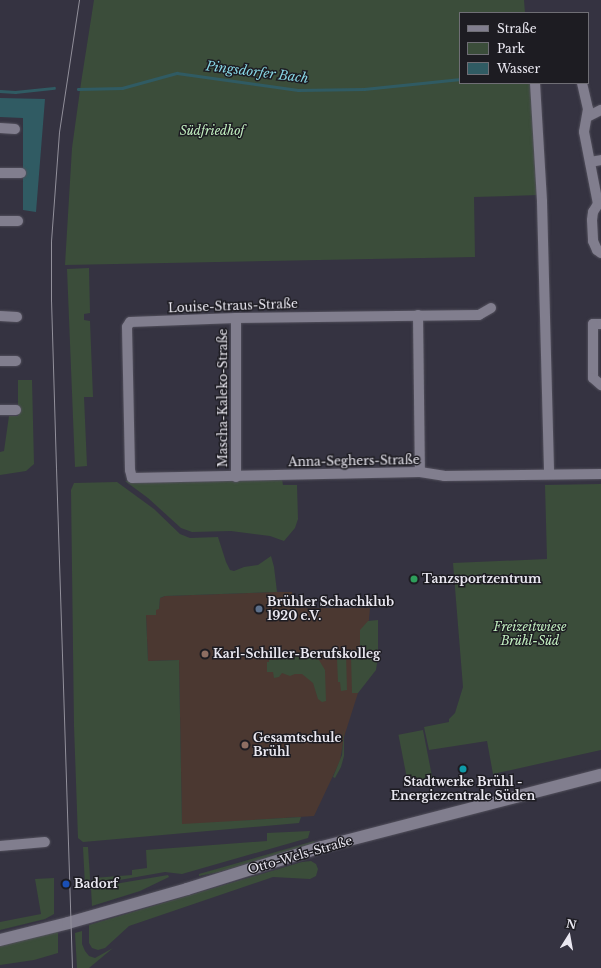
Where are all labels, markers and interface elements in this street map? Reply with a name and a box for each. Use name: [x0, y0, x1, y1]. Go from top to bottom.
legend: [459, 12, 589, 84]
text: Straße: [497, 21, 537, 36]
text: Park: [497, 41, 525, 56]
water label: Pingsdorfer Bach: [205, 59, 309, 87]
text: Wasser: [497, 61, 540, 76]
park label: Südfriedhof: [180, 124, 244, 138]
street label: Louise-Straus-Straße: [168, 297, 298, 315]
street label: Mascha-Kaleko-Straße: [216, 329, 230, 467]
street label: Anna-Seghers-Straße: [288, 453, 420, 469]
place label: Tanzsportzentrum: [422, 572, 541, 586]
marker: Tanzsportzentrum: [409, 574, 419, 584]
place label: Brühler Schachklub 1920 e.V.: [267, 595, 394, 623]
marker: Brühler Schachklub 1920 e.V.: [254, 604, 264, 614]
park label: Freizeitwiese Brühl-Süd: [494, 620, 566, 648]
place label: Karl-Schiller-Berufskolleg: [213, 647, 380, 661]
marker: Karl-Schiller-Berufskolleg: [200, 649, 210, 659]
place label: Gesamtschule Brühl: [253, 731, 342, 759]
marker: Gesamtschule Brühl: [240, 740, 250, 750]
marker: Stadtwerke Brühl - Energiezentrale Süden: [458, 764, 468, 774]
place label: Stadtwerke Brühl - Energiezentrale Süden: [391, 775, 535, 803]
street label: Otto-Wels-Straße: [246, 833, 354, 877]
place label: Badorf: [74, 877, 118, 891]
marker: Badorf: [61, 879, 71, 889]
north arrow: [549, 916, 589, 956]
text: N: [565, 916, 578, 932]

